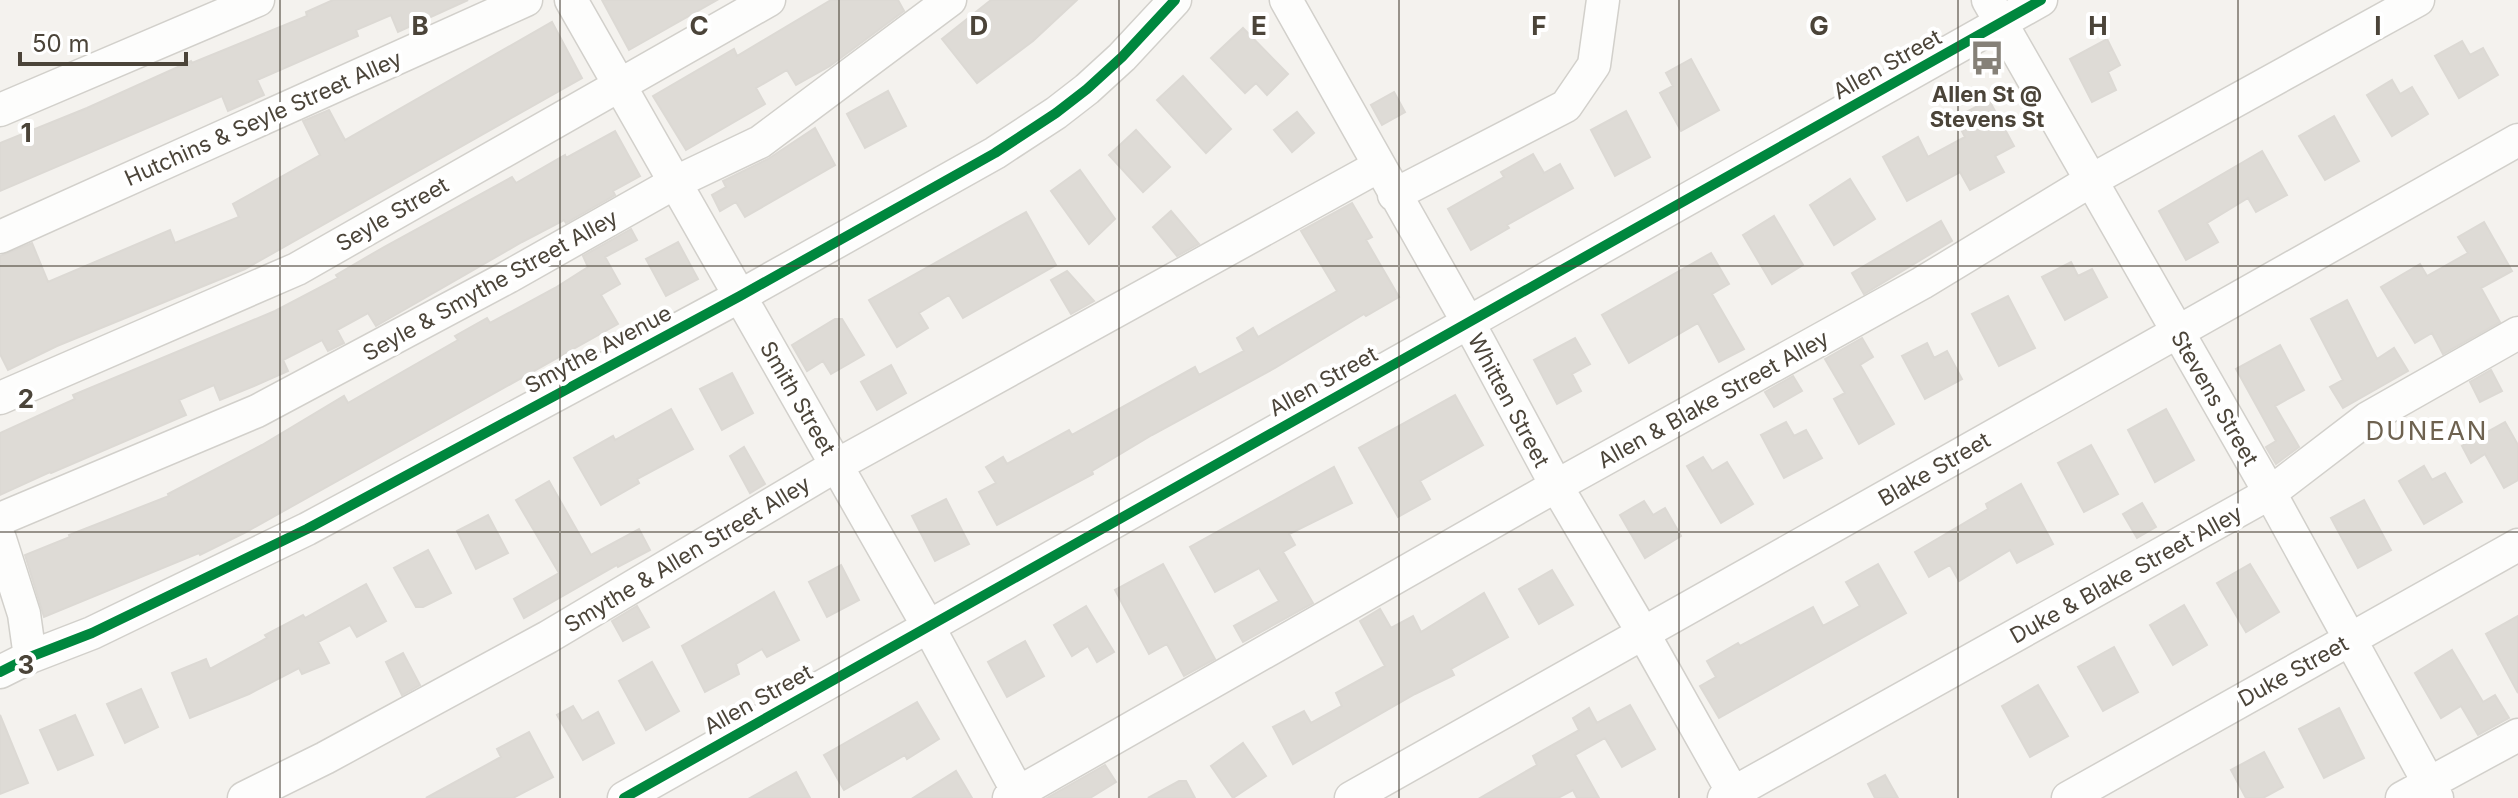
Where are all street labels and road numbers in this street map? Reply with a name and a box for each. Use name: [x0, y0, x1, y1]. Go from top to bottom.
street label: Allen Street: [1828, 24, 1946, 104]
street label: Hutchins & Seyle Street Alley: [120, 45, 406, 191]
street label: Seyle Street: [331, 171, 453, 257]
street label: Seyle & Smythe Street Alley: [358, 204, 622, 366]
street label: Smythe Avenue: [520, 299, 676, 399]
street label: Allen & Blake Street Alley: [1593, 325, 1833, 473]
street label: Stevens Street: [2166, 326, 2264, 470]
street label: Whitten Street: [1463, 329, 1555, 471]
street label: Smith Street: [755, 336, 841, 460]
street label: Allen Street: [1264, 341, 1382, 421]
street label: Blake Street: [1873, 427, 1995, 511]
street label: Smythe & Allen Street Alley: [559, 470, 815, 638]
street label: Duke & Blake Street Alley: [2005, 499, 2247, 649]
street label: Duke Street: [2234, 630, 2352, 712]
street label: Allen Street: [699, 659, 817, 739]

